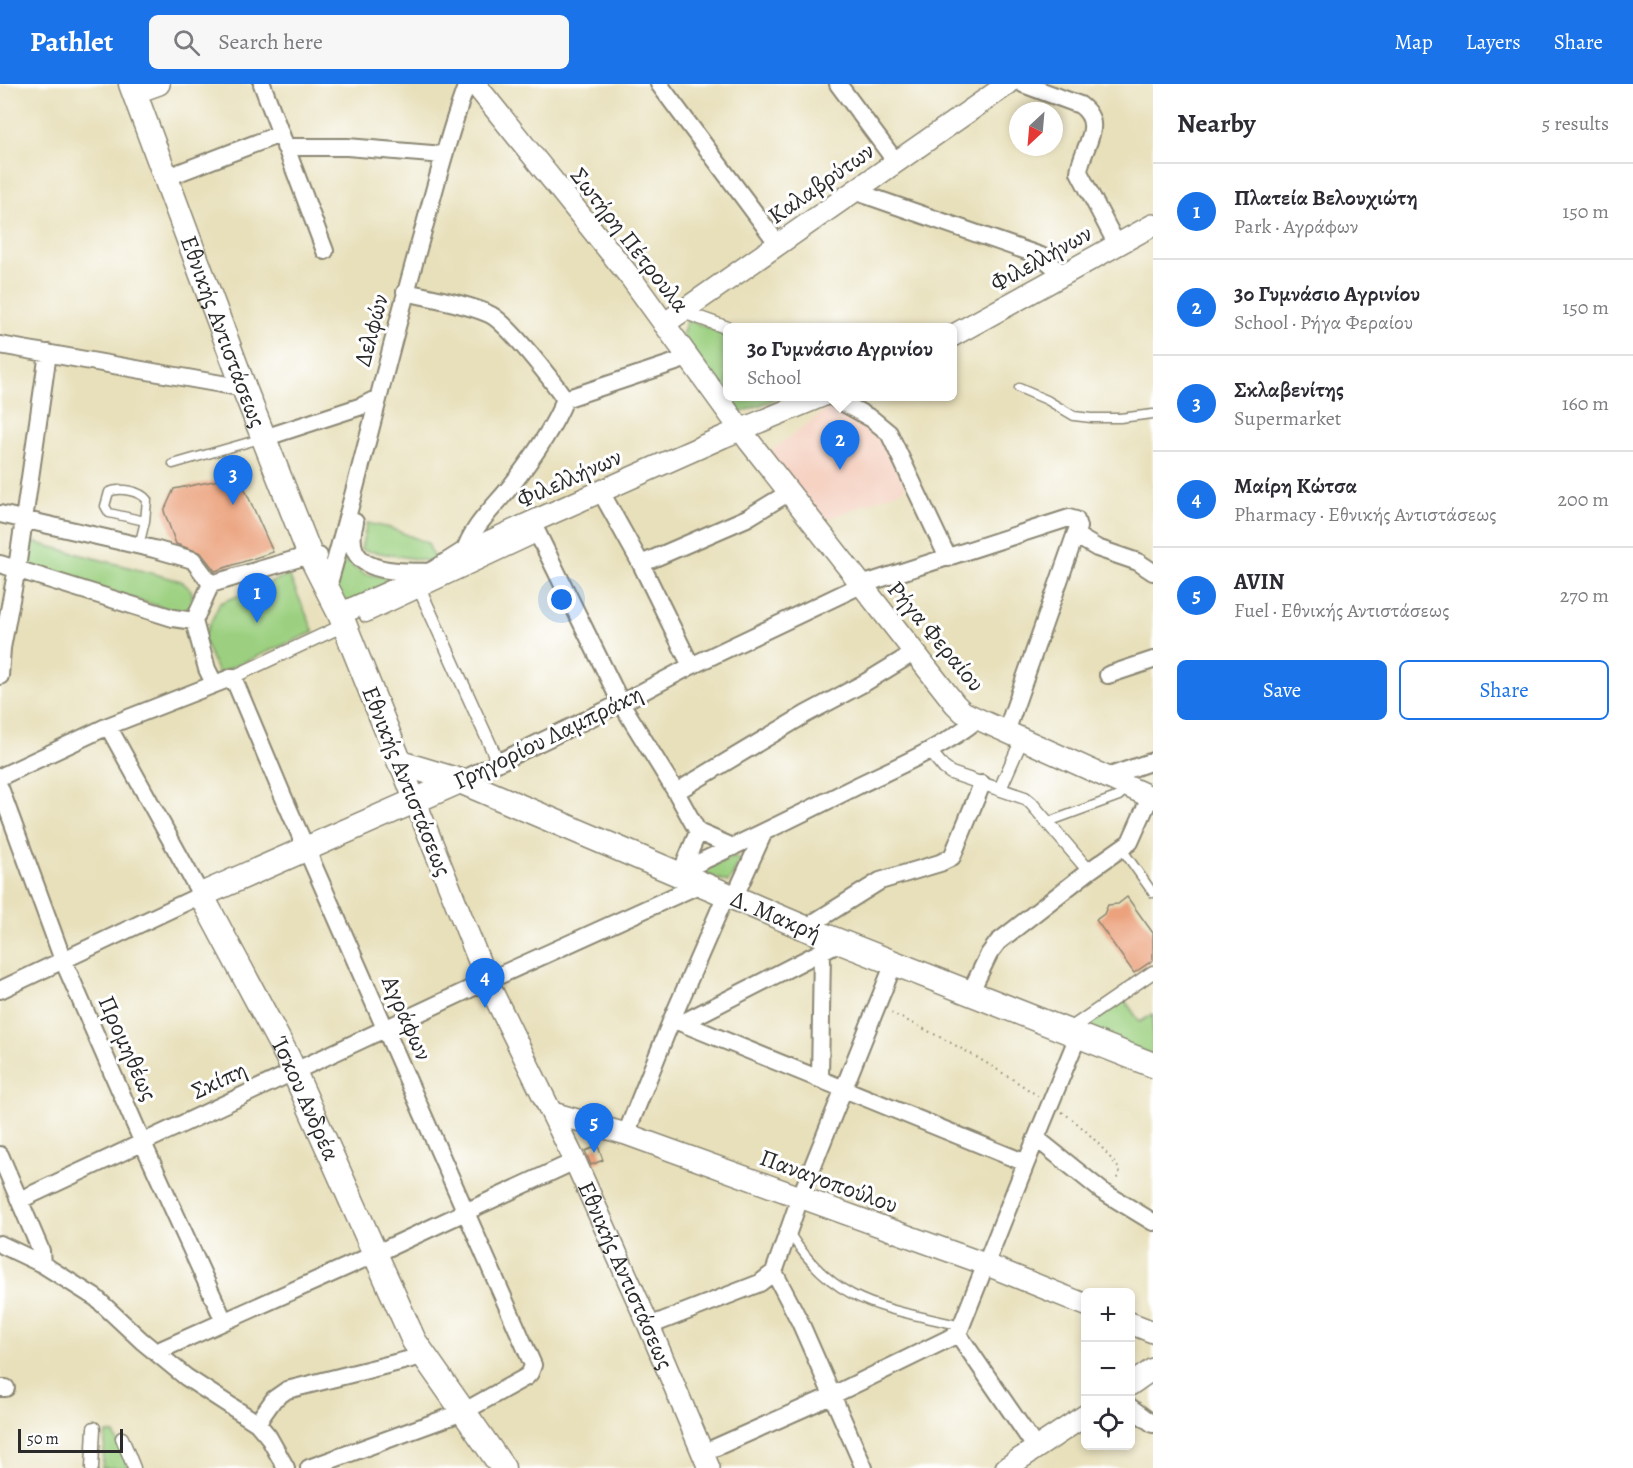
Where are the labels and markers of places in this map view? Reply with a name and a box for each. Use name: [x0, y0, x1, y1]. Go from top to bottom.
pin: 2: [820, 420, 860, 470]
pin: 3: [214, 456, 252, 505]
pin: 1: [238, 574, 276, 623]
pin: 4: [466, 958, 504, 1008]
pin: 5: [574, 1104, 614, 1153]

